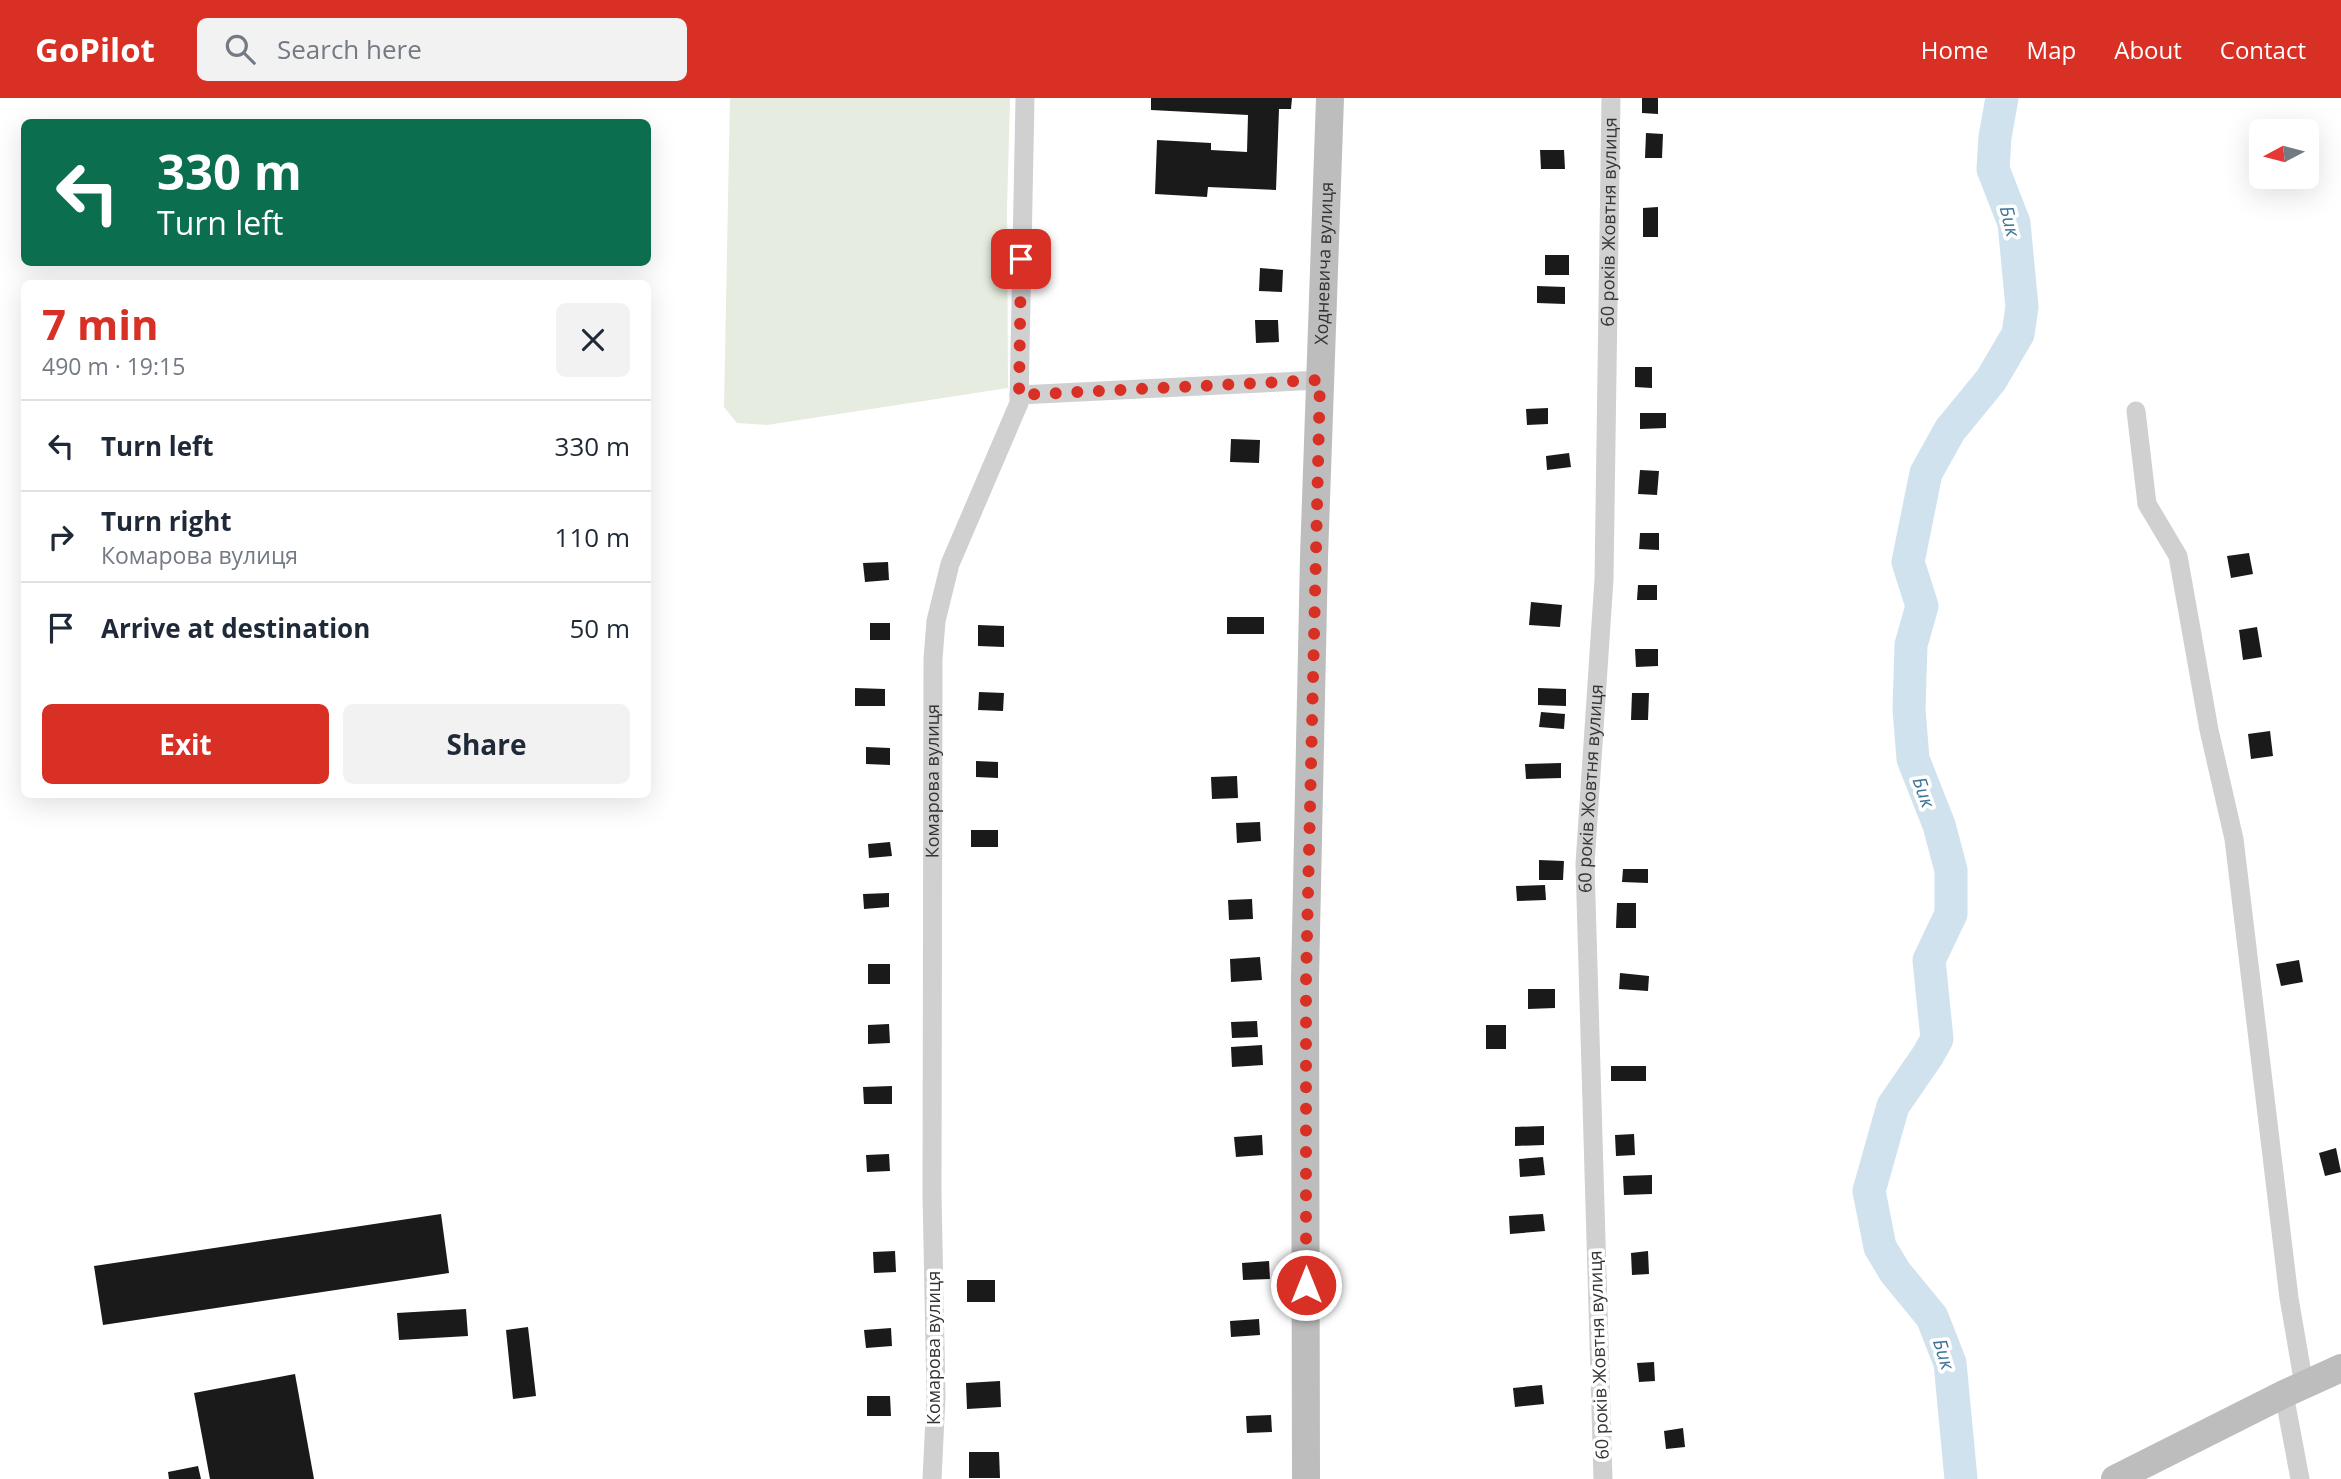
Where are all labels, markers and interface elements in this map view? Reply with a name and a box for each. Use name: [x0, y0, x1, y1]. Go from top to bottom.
search box: [197, 18, 687, 81]
text: GoPilot: [35, 27, 155, 72]
icon: search: [221, 30, 259, 68]
text: Search here: [277, 31, 422, 67]
text: Home: [1921, 33, 1989, 66]
text: Map: [2027, 33, 2076, 66]
text: About: [2114, 33, 2182, 66]
text: Contact: [2220, 33, 2306, 66]
street label: 60 років Жовтня вулиця: [1595, 117, 1622, 327]
north arrow: [2249, 119, 2319, 189]
map controls: [2249, 119, 2319, 189]
text: 330 m: [157, 138, 302, 204]
icon: left: [42, 147, 133, 238]
street label: Ходневича вулиця: [1308, 181, 1338, 345]
text: Turn left: [157, 201, 283, 244]
water label: Бик: [1994, 203, 2027, 240]
pin: [991, 229, 1051, 289]
icon: arrive: [1002, 240, 1040, 278]
text: 7 min: [42, 295, 159, 352]
button: close: [556, 303, 630, 377]
text: 490 m · 19:15: [42, 350, 185, 382]
icon: left: [42, 427, 80, 465]
text: Turn left: [101, 428, 213, 464]
text: 330 m: [555, 428, 630, 464]
text: Turn right: [101, 503, 232, 539]
icon: right: [42, 518, 80, 556]
text: 110 m: [555, 519, 630, 555]
text: Комарова вулиця: [101, 539, 298, 571]
icon: arrive: [42, 609, 80, 647]
text: Arrive at destination: [101, 610, 370, 646]
text: 50 m: [569, 610, 630, 646]
street label: 60 років Жовтня вулиця: [1572, 683, 1608, 893]
button: Exit: [42, 704, 329, 784]
button: Share: [343, 704, 630, 784]
street label: Комарова вулиця: [920, 704, 944, 858]
water label: Бик: [1907, 773, 1942, 812]
position arrow: [1269, 1248, 1343, 1322]
street label: 60 років Жовтня вулиця: [1582, 1250, 1614, 1460]
street label: Комарова вулиця: [921, 1271, 945, 1425]
water label: Бик: [1927, 1335, 1961, 1373]

